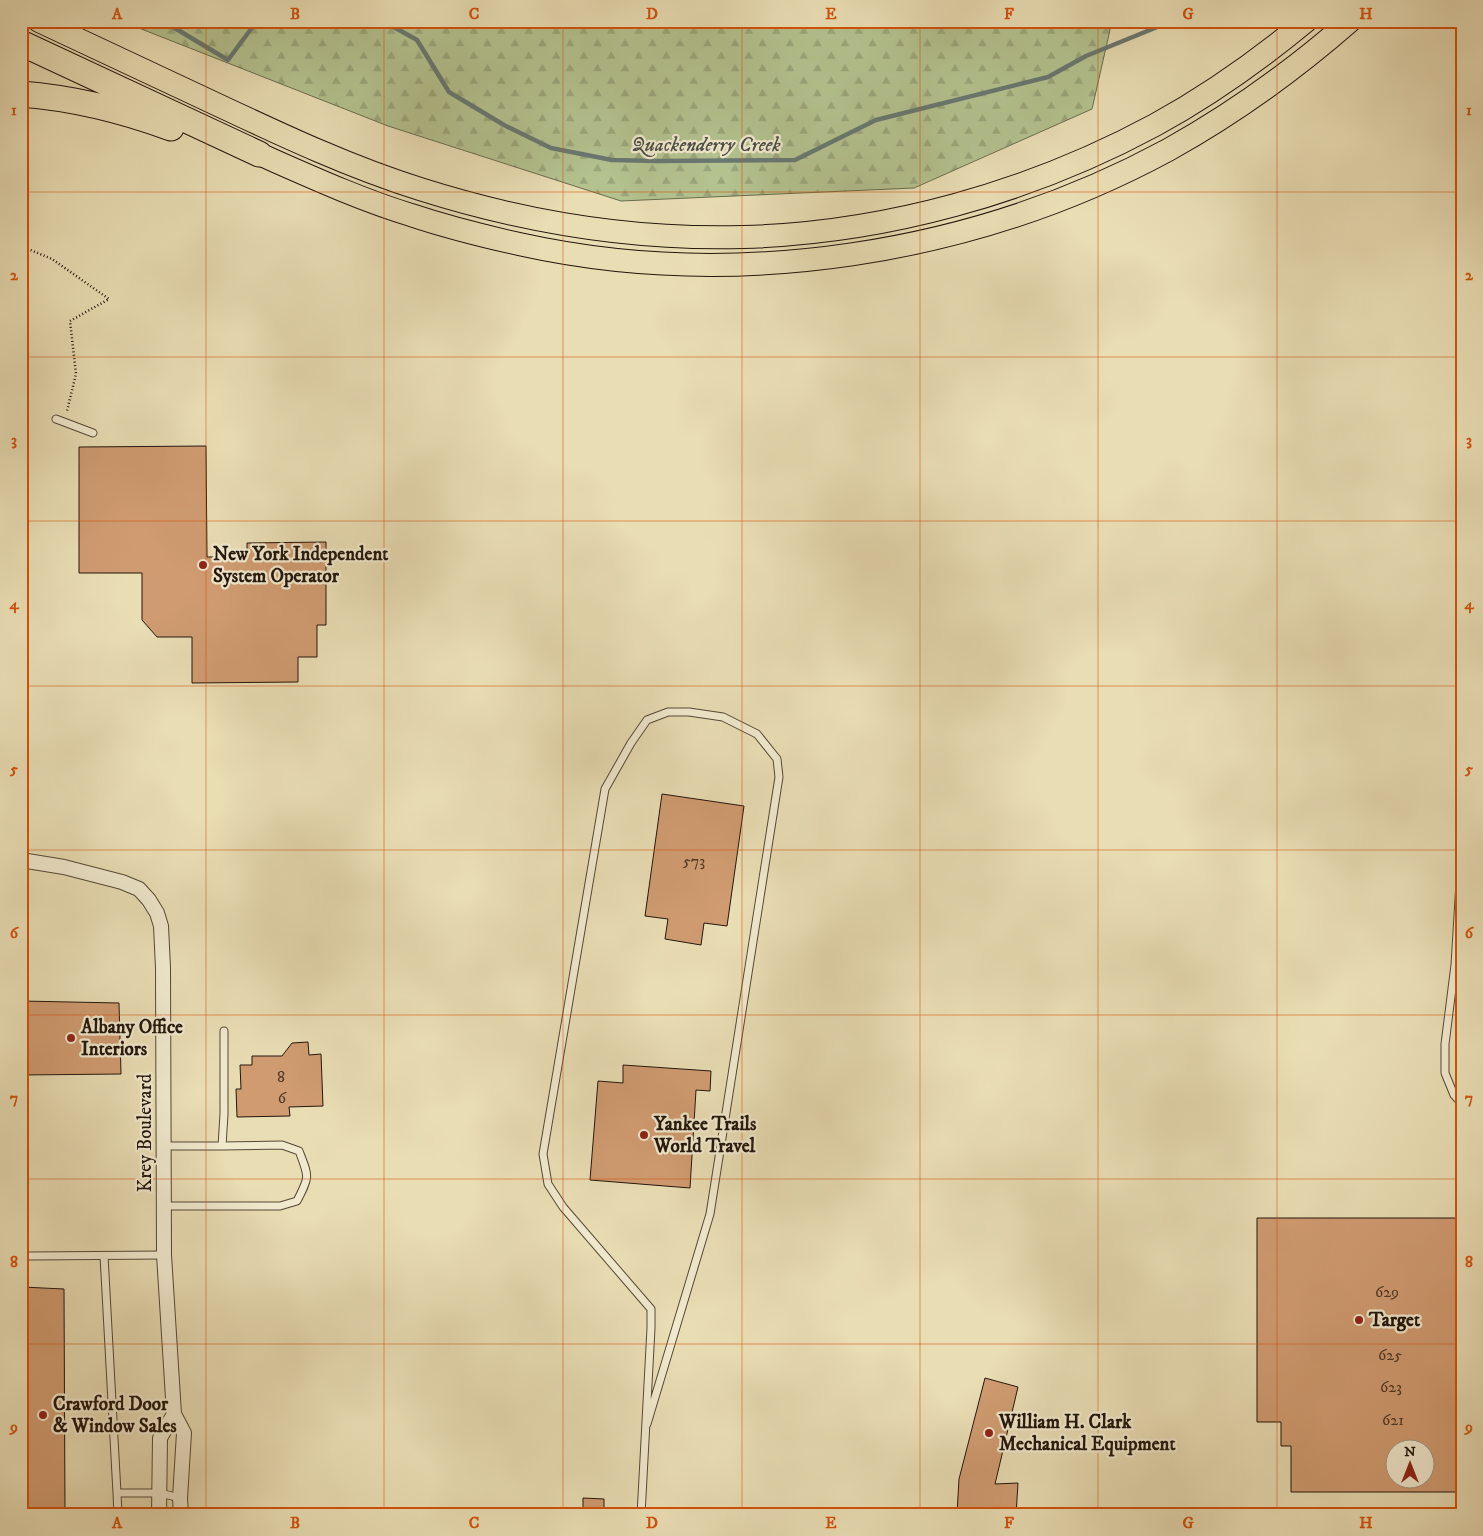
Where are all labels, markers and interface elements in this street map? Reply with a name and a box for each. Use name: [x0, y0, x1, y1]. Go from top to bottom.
text: A: [111, 4, 123, 24]
text: B: [290, 4, 300, 24]
text: C: [469, 4, 479, 24]
text: D: [646, 4, 658, 24]
text: E: [825, 4, 837, 24]
text: F: [1004, 4, 1014, 24]
text: G: [1182, 4, 1194, 24]
text: H: [1359, 4, 1373, 24]
text: 1: [11, 100, 17, 120]
text: 1: [1466, 100, 1472, 120]
water label: Quackenderry Creek: [631, 133, 781, 158]
text: 2: [10, 265, 19, 285]
text: 2: [1465, 265, 1474, 285]
text: 3: [11, 430, 17, 450]
text: 3: [1466, 430, 1472, 450]
place label: New York Independent System Operator: [213, 543, 389, 588]
marker: New York Independent System Operator: [197, 559, 209, 571]
text: 4: [8, 594, 19, 614]
text: 4: [1463, 594, 1474, 614]
text: 5: [9, 759, 18, 779]
text: 5: [1464, 759, 1473, 779]
house number: 573: [683, 851, 705, 871]
text: 6: [10, 923, 20, 943]
text: 6: [1465, 923, 1475, 943]
place label: Albany Office Interiors: [80, 1016, 183, 1061]
marker: Albany Office Interiors: [65, 1032, 77, 1044]
house number: 8: [277, 1067, 285, 1087]
street label: Krey Boulevard: [134, 1073, 157, 1192]
text: 7: [10, 1088, 18, 1108]
house number: 6: [278, 1088, 287, 1108]
text: 7: [1465, 1088, 1473, 1108]
place label: Yankee Trails World Travel: [653, 1113, 757, 1158]
marker: Yankee Trails World Travel: [638, 1129, 650, 1141]
text: 8: [10, 1252, 18, 1272]
text: 8: [1465, 1252, 1473, 1272]
house number: 629: [1375, 1282, 1399, 1302]
place label: Target: [1368, 1309, 1421, 1332]
marker: Target: [1353, 1314, 1365, 1326]
house number: 625: [1378, 1345, 1402, 1365]
house number: 623: [1380, 1377, 1402, 1397]
place label: Crawford Door & Window Sales: [53, 1393, 177, 1438]
marker: Crawford Door & Window Sales: [37, 1409, 49, 1421]
house number: 621: [1382, 1410, 1404, 1430]
place label: William H. Clark Mechanical Equipment: [998, 1411, 1176, 1457]
text: 9: [9, 1417, 18, 1437]
text: 9: [1464, 1417, 1473, 1437]
marker: William H. Clark Mechanical Equipment: [983, 1427, 995, 1439]
north arrow: [1386, 1438, 1436, 1488]
text: N: [1404, 1443, 1416, 1461]
text: A: [111, 1513, 123, 1533]
text: B: [290, 1513, 300, 1533]
text: C: [469, 1513, 479, 1533]
text: D: [646, 1513, 658, 1533]
text: E: [825, 1513, 837, 1533]
text: F: [1004, 1513, 1014, 1533]
text: G: [1182, 1513, 1194, 1533]
text: H: [1359, 1513, 1373, 1533]

